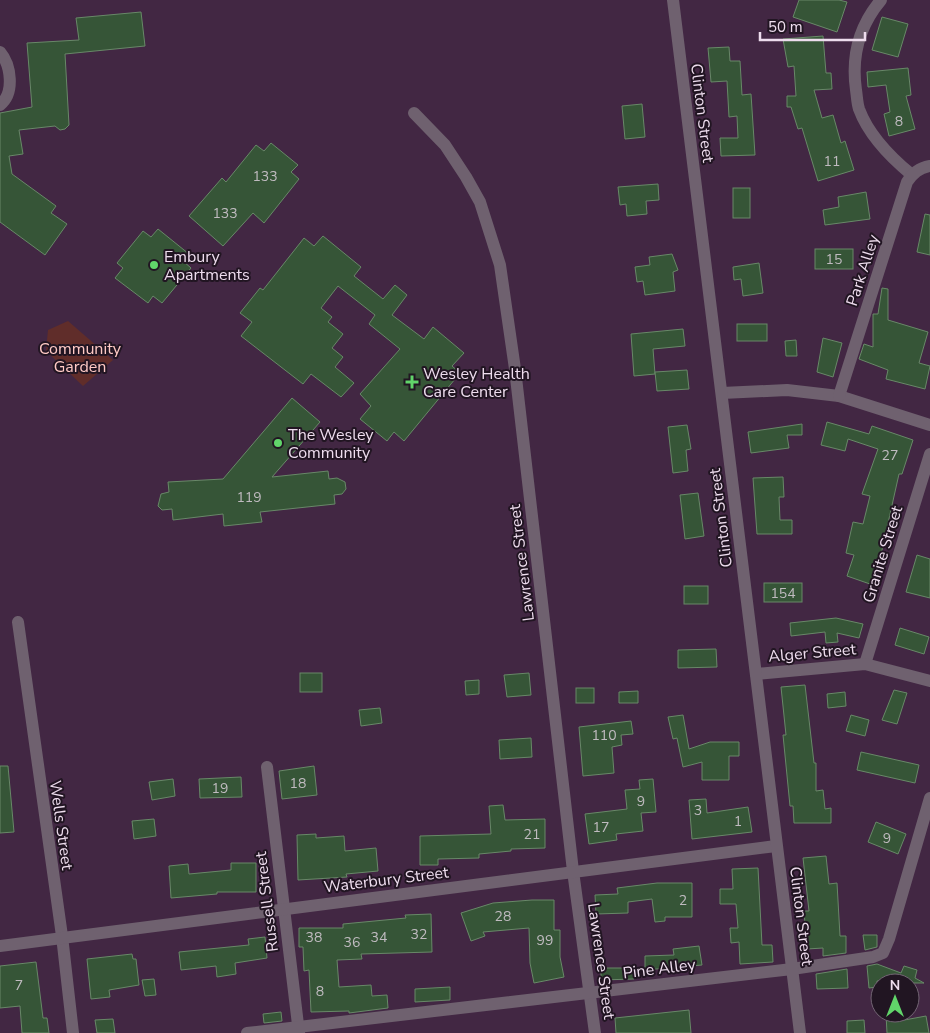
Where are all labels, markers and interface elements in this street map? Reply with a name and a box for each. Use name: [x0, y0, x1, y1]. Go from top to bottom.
scale bar: [760, 10, 865, 42]
text: 50 m: [768, 17, 803, 37]
street label: Clinton Street: [685, 62, 719, 164]
house number: 8: [895, 112, 903, 131]
house number: 11: [824, 152, 840, 171]
house number: 133: [252, 167, 278, 186]
house number: 133: [212, 204, 238, 223]
street label: Park Alley: [841, 231, 885, 309]
place label: Embury Apartments: [164, 246, 250, 286]
house number: 15: [826, 250, 842, 269]
marker: Embury Apartments: [148, 259, 160, 271]
park label: Community Garden: [39, 338, 122, 378]
place label: Wesley Health Care Center: [423, 363, 530, 403]
marker: Wesley Health Care Center: [405, 375, 419, 389]
place label: The Wesley Community: [288, 424, 374, 464]
marker: The Wesley Community: [272, 437, 284, 449]
house number: 27: [882, 446, 898, 465]
street label: Clinton Street: [704, 467, 738, 569]
house number: 119: [236, 488, 262, 507]
street label: Lawrence Street: [504, 503, 540, 622]
street label: Granite Street: [858, 503, 908, 605]
house number: 154: [770, 584, 796, 603]
street label: Alger Street: [767, 638, 857, 668]
house number: 110: [591, 726, 617, 745]
house number: 18: [290, 774, 306, 793]
street label: Wells Street: [44, 779, 78, 872]
house number: 19: [212, 779, 228, 798]
house number: 9: [637, 792, 645, 811]
house number: 3: [694, 801, 702, 820]
house number: 1: [734, 812, 742, 831]
house number: 17: [593, 818, 609, 837]
house number: 21: [524, 825, 540, 844]
house number: 9: [883, 829, 891, 848]
street label: Russell Street: [250, 850, 284, 953]
street label: Waterbury Street: [323, 861, 450, 899]
street label: Clinton Street: [784, 865, 818, 967]
house number: 2: [679, 891, 687, 910]
street label: Lawrence Street: [582, 902, 620, 1021]
house number: 28: [495, 907, 511, 926]
house number: 32: [411, 925, 427, 944]
house number: 38: [306, 928, 322, 947]
house number: 34: [371, 928, 387, 947]
house number: 99: [537, 931, 553, 950]
house number: 36: [344, 933, 360, 952]
street label: Pine Alley: [621, 954, 698, 984]
north arrow: [870, 973, 920, 1023]
house number: 7: [15, 976, 23, 995]
text: N: [890, 976, 900, 995]
house number: 8: [316, 982, 324, 1001]

